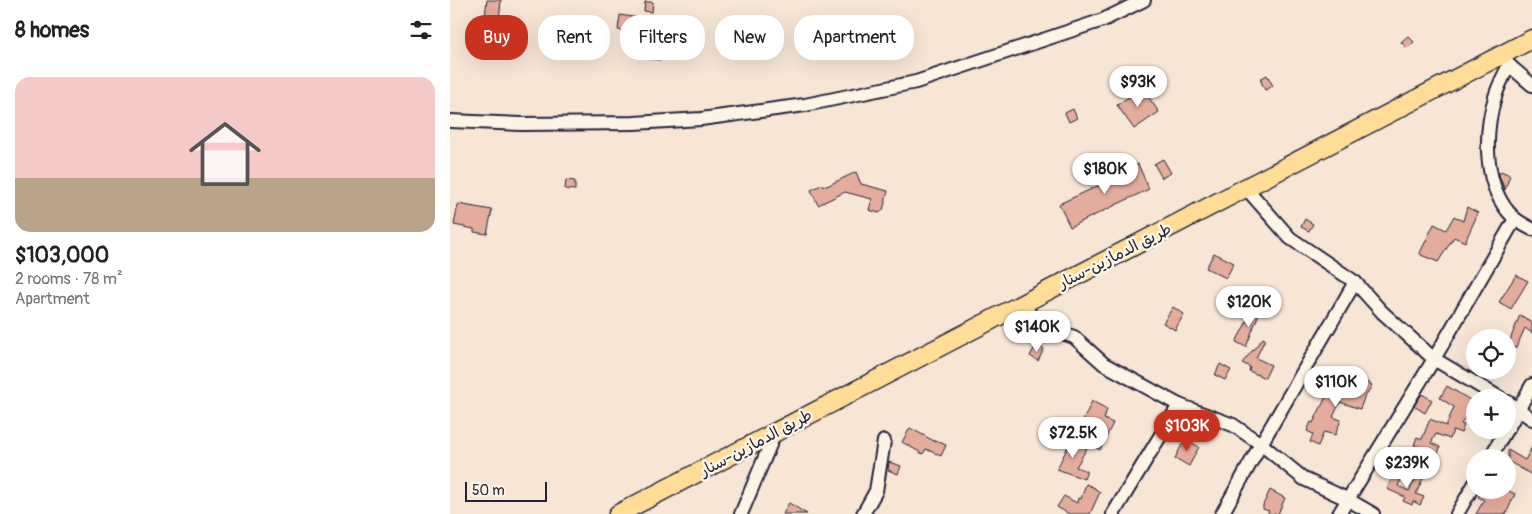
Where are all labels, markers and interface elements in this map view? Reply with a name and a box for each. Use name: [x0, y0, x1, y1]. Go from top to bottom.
chip: Buy: [465, 15, 528, 60]
chip: Rent: [538, 15, 610, 60]
chip: Filters: [620, 15, 705, 60]
chip: New: [715, 15, 784, 60]
chip: Apartment: [794, 15, 914, 60]
icon: filters: [407, 16, 435, 44]
text: 8 homes: [15, 17, 89, 44]
pin: $93K: [1108, 66, 1168, 108]
text: $93K: [1120, 72, 1156, 92]
icon: home: [180, 109, 270, 199]
pin: $180K: [1070, 152, 1140, 195]
text: $180K: [1083, 159, 1127, 179]
street label: طريق الدمازين-سنار: [1053, 219, 1175, 294]
text: $103,000: [15, 242, 109, 269]
text: 2 rooms · 78 m²: [15, 269, 122, 289]
pin: $120K: [1214, 286, 1284, 328]
text: Apartment: [15, 289, 90, 309]
text: $120K: [1227, 292, 1271, 312]
pin: $140K: [1002, 310, 1072, 353]
text: $140K: [1015, 317, 1059, 337]
map controls: [1466, 329, 1516, 499]
button: locate: [1466, 329, 1516, 379]
pin: $110K: [1301, 366, 1371, 408]
text: $110K: [1315, 372, 1357, 392]
button: +: [1466, 389, 1516, 439]
street label: طريق الدمازين-سنار: [695, 405, 816, 482]
pin: $103K: [1152, 410, 1222, 452]
pin: $72.5K: [1032, 416, 1114, 459]
text: $103K: [1165, 416, 1209, 436]
text: $72.5K: [1049, 423, 1097, 443]
pin: $239K: [1372, 446, 1442, 489]
button: −: [1466, 449, 1516, 499]
text: $239K: [1385, 453, 1429, 473]
scale bar: [465, 479, 548, 502]
text: 50 m: [472, 482, 505, 499]

